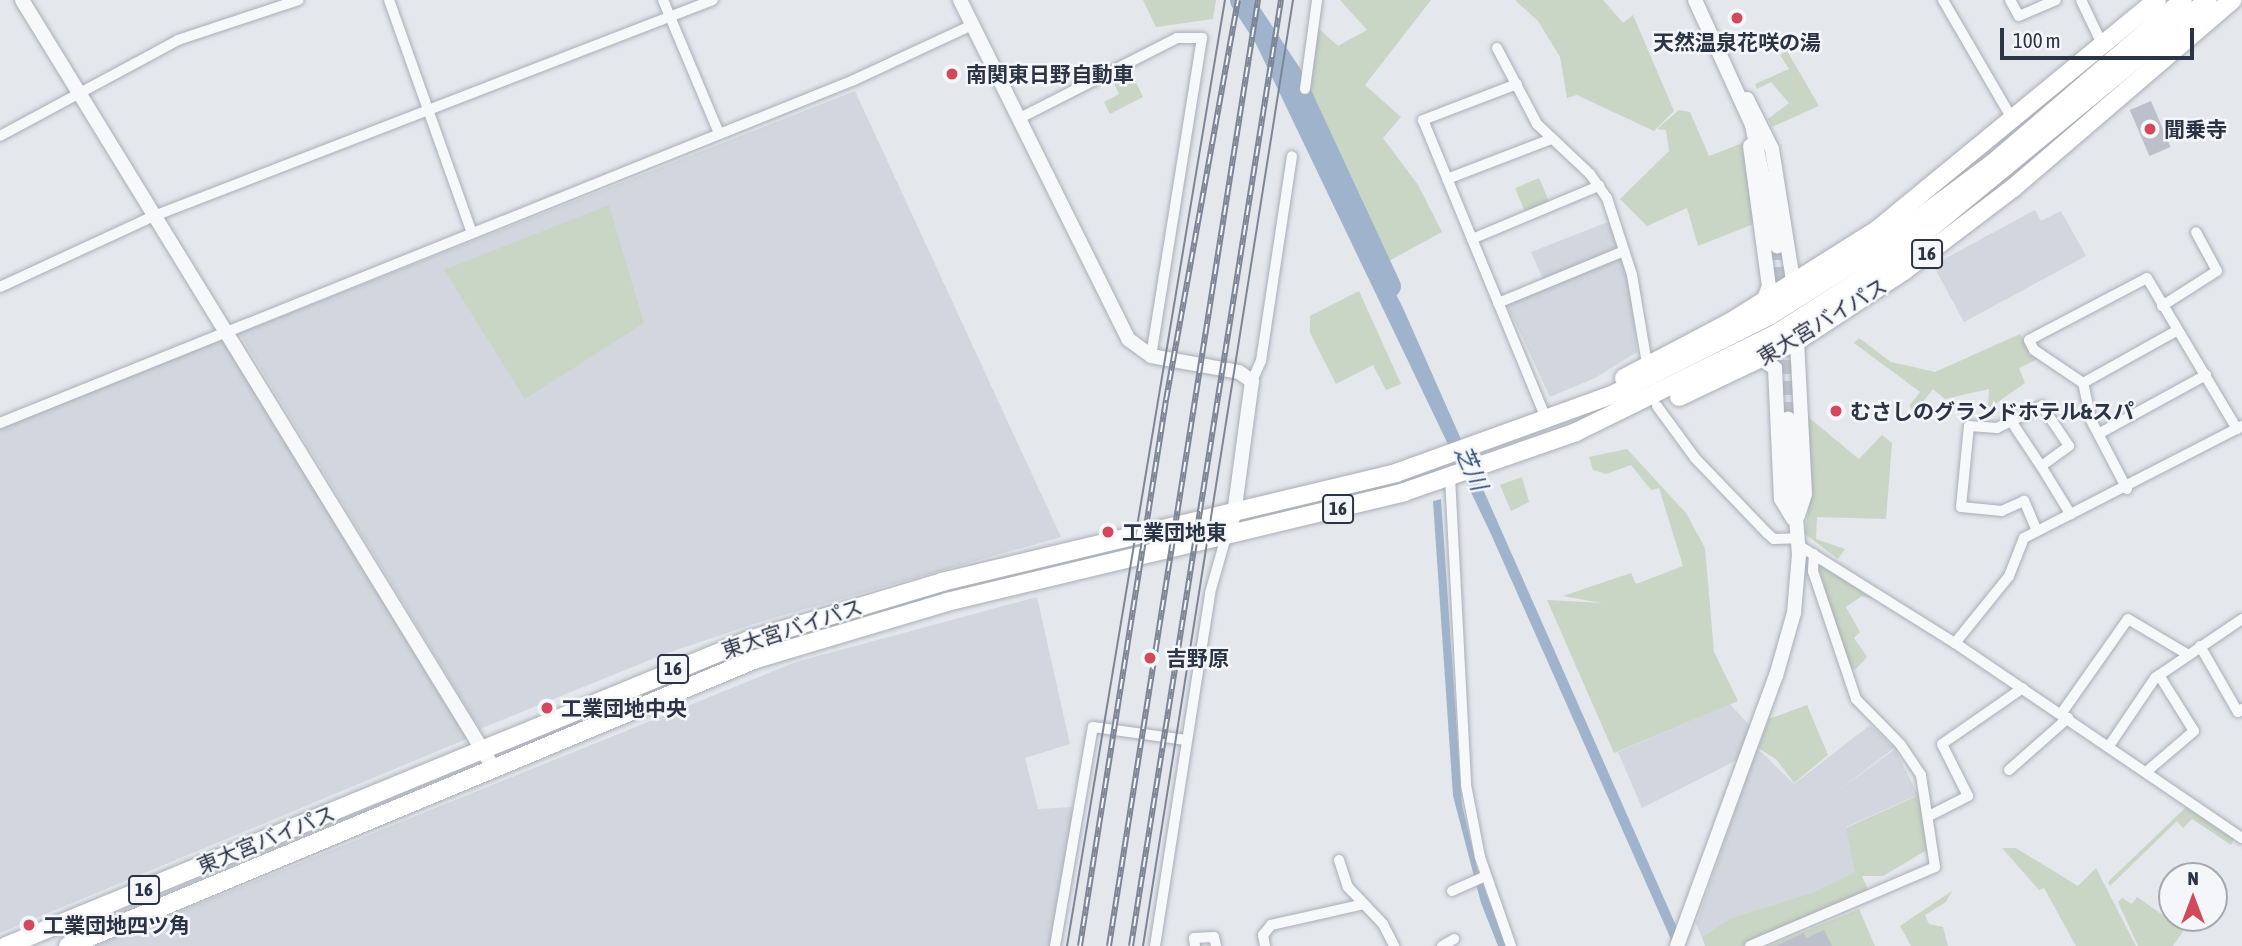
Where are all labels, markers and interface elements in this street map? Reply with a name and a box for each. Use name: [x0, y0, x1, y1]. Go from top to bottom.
marker: 天然温泉花咲の湯: [1729, 10, 1745, 26]
scale bar: [2004, 14, 2198, 58]
text: 100 m: [2013, 28, 2061, 52]
place label: 天然温泉花咲の湯: [1653, 29, 1821, 55]
place label: 南関東日野自動車: [966, 61, 1134, 87]
marker: 南関東日野自動車: [944, 66, 960, 82]
place label: 聞乗寺: [2164, 116, 2227, 142]
marker: 聞乗寺: [2142, 121, 2158, 137]
road number: 16: [1910, 238, 1944, 270]
street label: 東大宮バイパス: [1753, 272, 1891, 370]
place label: むさしのグランドホテル&スパ: [1850, 398, 2134, 424]
marker: むさしのグランドホテル&スパ: [1828, 403, 1844, 419]
water label: 芝川: [1449, 441, 1493, 495]
road number: 16: [1320, 494, 1356, 524]
place label: 工業団地東: [1122, 519, 1227, 545]
marker: 工業団地東: [1100, 524, 1116, 540]
street label: 東大宮バイパス: [718, 593, 866, 663]
place label: 吉野原: [1166, 645, 1229, 671]
marker: 吉野原: [1140, 648, 1160, 668]
road number: 16: [656, 654, 690, 684]
place label: 工業団地中央: [561, 695, 687, 721]
marker: 工業団地中央: [539, 700, 555, 716]
street label: 東大宮バイパス: [193, 800, 339, 878]
north arrow: [2158, 862, 2228, 932]
text: N: [2187, 867, 2199, 889]
road number: 16: [127, 874, 162, 906]
place label: 工業団地四ツ角: [43, 912, 190, 938]
marker: 工業団地四ツ角: [21, 917, 37, 933]

